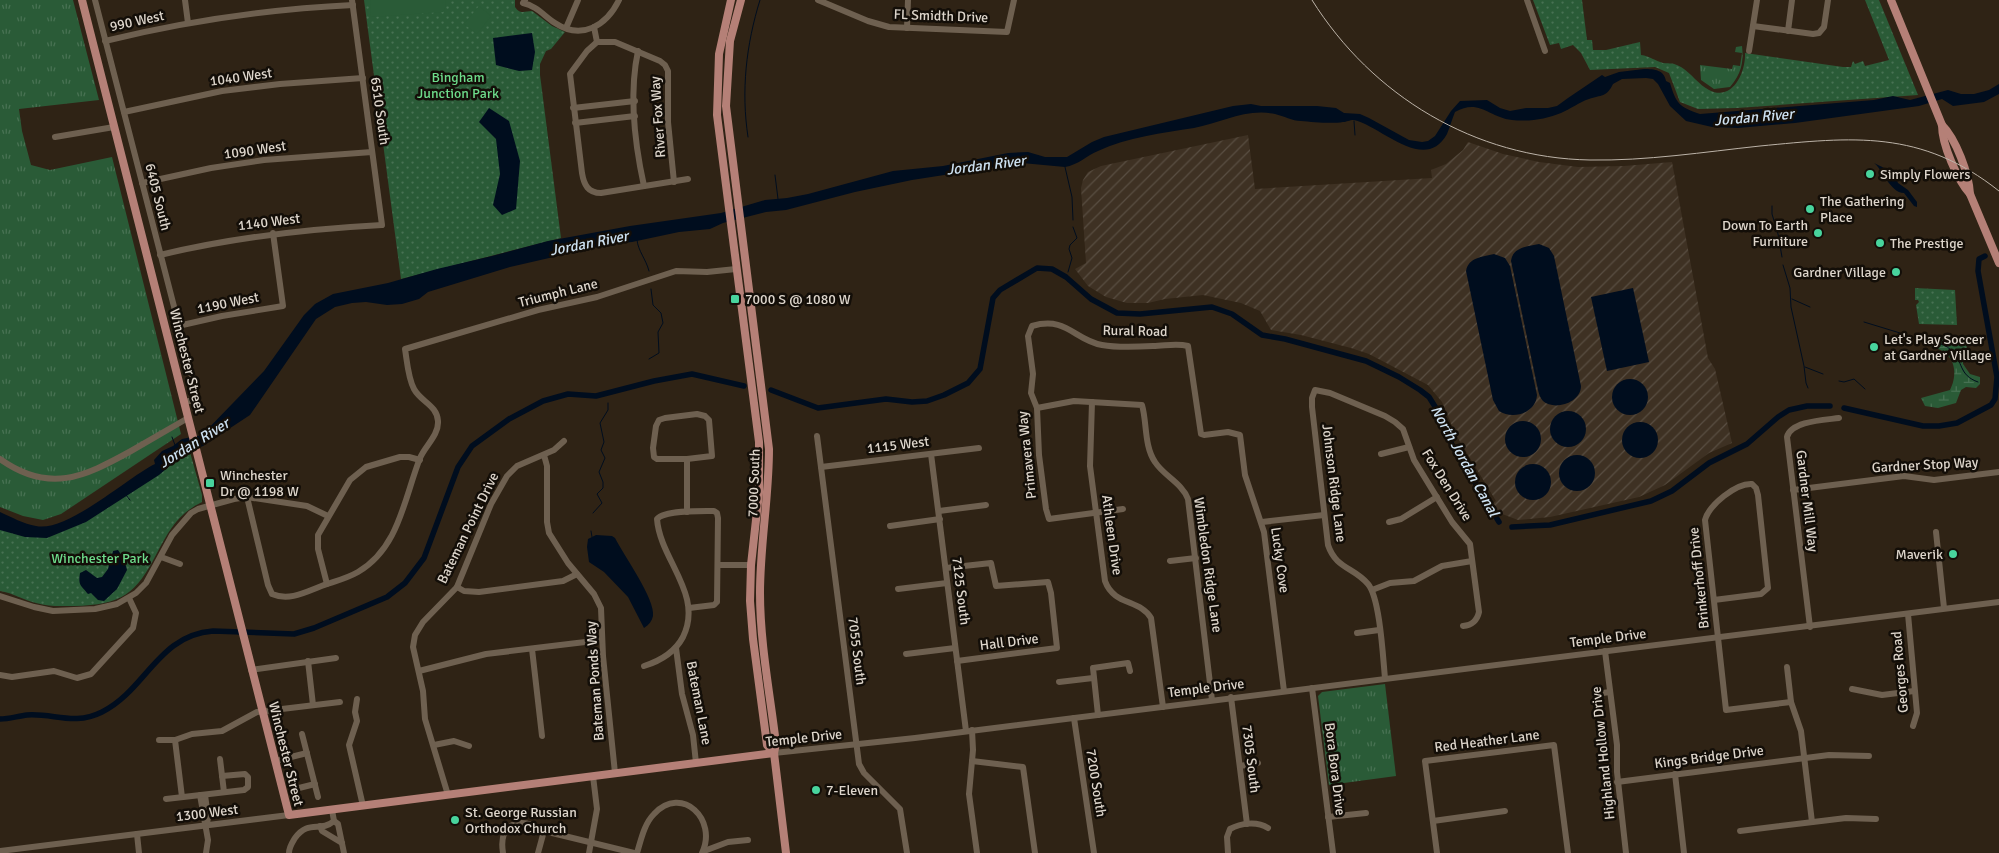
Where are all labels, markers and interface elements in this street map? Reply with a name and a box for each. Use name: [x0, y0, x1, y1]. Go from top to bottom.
street label: FL Smidth Drive: [893, 6, 989, 26]
street label: 990 West: [108, 7, 166, 35]
street label: 1040 West: [209, 64, 273, 90]
park label: Bingham Junction Park: [417, 69, 499, 102]
street label: River Fox Way: [647, 75, 669, 158]
street label: 6510 South: [367, 76, 393, 146]
water label: Jordan River: [1714, 104, 1797, 129]
street label: 1090 West: [223, 137, 287, 163]
water label: Jordan River: [945, 151, 1029, 179]
street label: 6405 South: [141, 162, 175, 232]
place label: Simply Flowers: [1880, 166, 1970, 183]
marker: Simply Flowers: [1864, 168, 1876, 180]
place label: The Gathering Place: [1820, 193, 1904, 226]
marker: The Gathering Place: [1804, 203, 1816, 215]
street label: 1140 West: [237, 210, 301, 234]
place label: Down To Earth Furniture: [1722, 217, 1808, 250]
water label: Jordan River: [548, 226, 632, 259]
marker: Down To Earth Furniture: [1812, 227, 1824, 239]
place label: The Prestige: [1890, 235, 1964, 252]
marker: The Prestige: [1874, 237, 1886, 249]
place label: Gardner Village: [1793, 264, 1886, 281]
marker: Gardner Village: [1890, 266, 1902, 278]
street label: Triumph Lane: [517, 275, 599, 311]
street label: 1190 West: [196, 289, 260, 317]
place label: 7000 S @ 1080 W: [745, 291, 851, 308]
marker: 7000 S @ 1080 W: [729, 293, 741, 305]
street label: Winchester Street: [166, 307, 208, 415]
street label: Rural Road: [1102, 322, 1168, 340]
place label: Let's Play Soccer at Gardner Village: [1884, 331, 1992, 364]
marker: Let's Play Soccer at Gardner Village: [1868, 341, 1880, 353]
water label: North Jordan Canal: [1427, 402, 1504, 521]
street label: Primavera Way: [1014, 410, 1040, 500]
water label: Jordan River: [156, 413, 235, 472]
street label: Johnson Ridge Lane: [1318, 423, 1350, 543]
street label: 1115 West: [866, 433, 930, 457]
street label: Fox Den Drive: [1418, 446, 1476, 524]
street label: 7000 South: [744, 448, 764, 518]
street label: Gardner Mill Way: [1792, 449, 1822, 553]
street label: Gardner Stop Way: [1871, 454, 1979, 476]
place label: Winchester Dr @ 1198 W: [220, 467, 299, 500]
street label: Bateman Point Drive: [434, 470, 502, 586]
marker: Winchester Dr @ 1198 W: [204, 477, 216, 489]
street label: Athleen Drive: [1098, 494, 1126, 576]
street label: Wimbledon Ridge Lane: [1190, 496, 1226, 634]
street label: Lucky Cove: [1267, 526, 1293, 594]
street label: Brinkerhoff Drive: [1685, 526, 1713, 630]
place label: Maverik: [1895, 546, 1943, 563]
marker: Maverik: [1947, 548, 1959, 560]
park label: Winchester Park: [51, 550, 149, 567]
street label: 7125 South: [948, 556, 974, 626]
street label: 7055 South: [844, 616, 870, 686]
street label: Bateman Ponds Way: [582, 620, 608, 742]
street label: Temple Drive: [1569, 625, 1647, 651]
street label: Hall Drive: [979, 630, 1039, 654]
street label: Georges Road: [1888, 630, 1912, 714]
street label: Bateman Lane: [683, 660, 715, 746]
street label: Temple Drive: [1167, 675, 1245, 701]
street label: Highland Hollow Drive: [1588, 686, 1618, 820]
street label: Winchester Street: [265, 700, 307, 808]
street label: Bora Bora Drive: [1321, 722, 1349, 816]
street label: 7305 South: [1238, 724, 1264, 794]
street label: Temple Drive: [765, 726, 843, 750]
street label: Red Heather Lane: [1433, 726, 1541, 756]
street label: Kings Bridge Drive: [1653, 742, 1765, 772]
street label: 7200 South: [1082, 748, 1110, 818]
place label: 7-Eleven: [826, 782, 878, 799]
marker: 7-Eleven: [810, 784, 822, 796]
street label: 1300 West: [175, 801, 239, 825]
place label: St. George Russian Orthodox Church: [465, 804, 577, 837]
marker: St. George Russian Orthodox Church: [449, 814, 461, 826]

